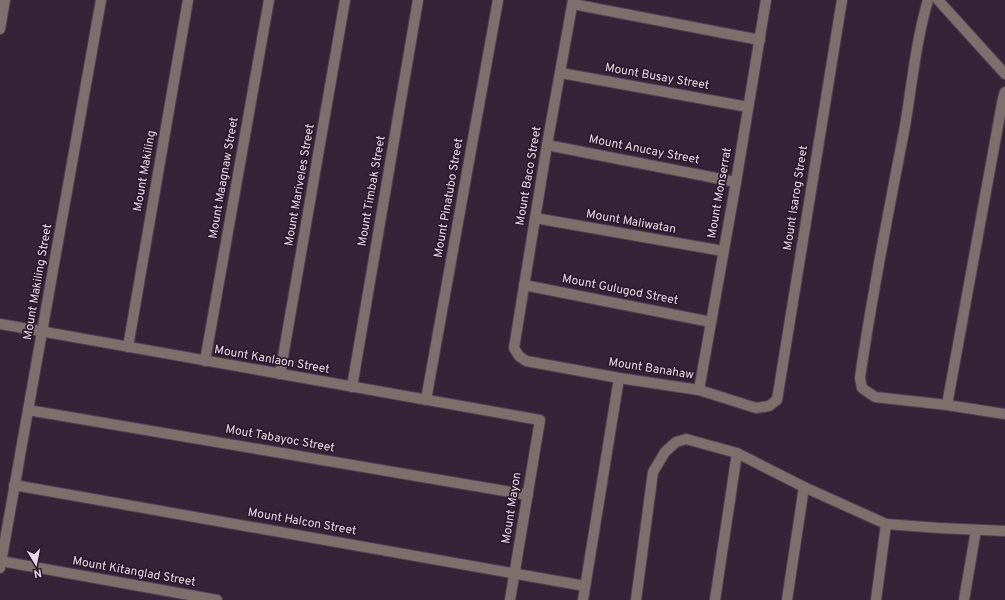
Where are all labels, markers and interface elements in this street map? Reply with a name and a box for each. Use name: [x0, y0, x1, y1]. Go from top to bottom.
street label: Mount Busay Street: [604, 60, 710, 94]
street label: Mount Maagnaw Street: [205, 116, 243, 240]
street label: Mount Mariveles Street: [281, 123, 319, 247]
street label: Mount Baco Street: [512, 125, 546, 227]
street label: Mount Makiling: [130, 129, 160, 213]
street label: Mount Anucay Street: [587, 131, 701, 169]
street label: Mount Timbak Street: [354, 134, 390, 248]
street label: Mount Pinatubo Street: [431, 137, 467, 259]
street label: Mount Isarog Street: [780, 144, 812, 252]
street label: Mount Monserrat: [704, 146, 736, 240]
street label: Mount Maliwatan: [585, 206, 677, 238]
street label: Mount Makiling Street: [20, 223, 56, 341]
street label: Mount Gulugod Street: [560, 271, 680, 309]
street label: Mount Kanlaon Street: [213, 342, 331, 378]
street label: Mount Banahaw: [607, 354, 695, 384]
street label: Mout Tabayoc Street: [224, 422, 336, 456]
street label: Mount Mayon: [498, 471, 526, 545]
street label: Mount Halcon Street: [246, 505, 358, 539]
north arrow: [16, 544, 56, 584]
street label: Mount Kitanglad Street: [71, 553, 197, 591]
text: N: [32, 565, 43, 580]

